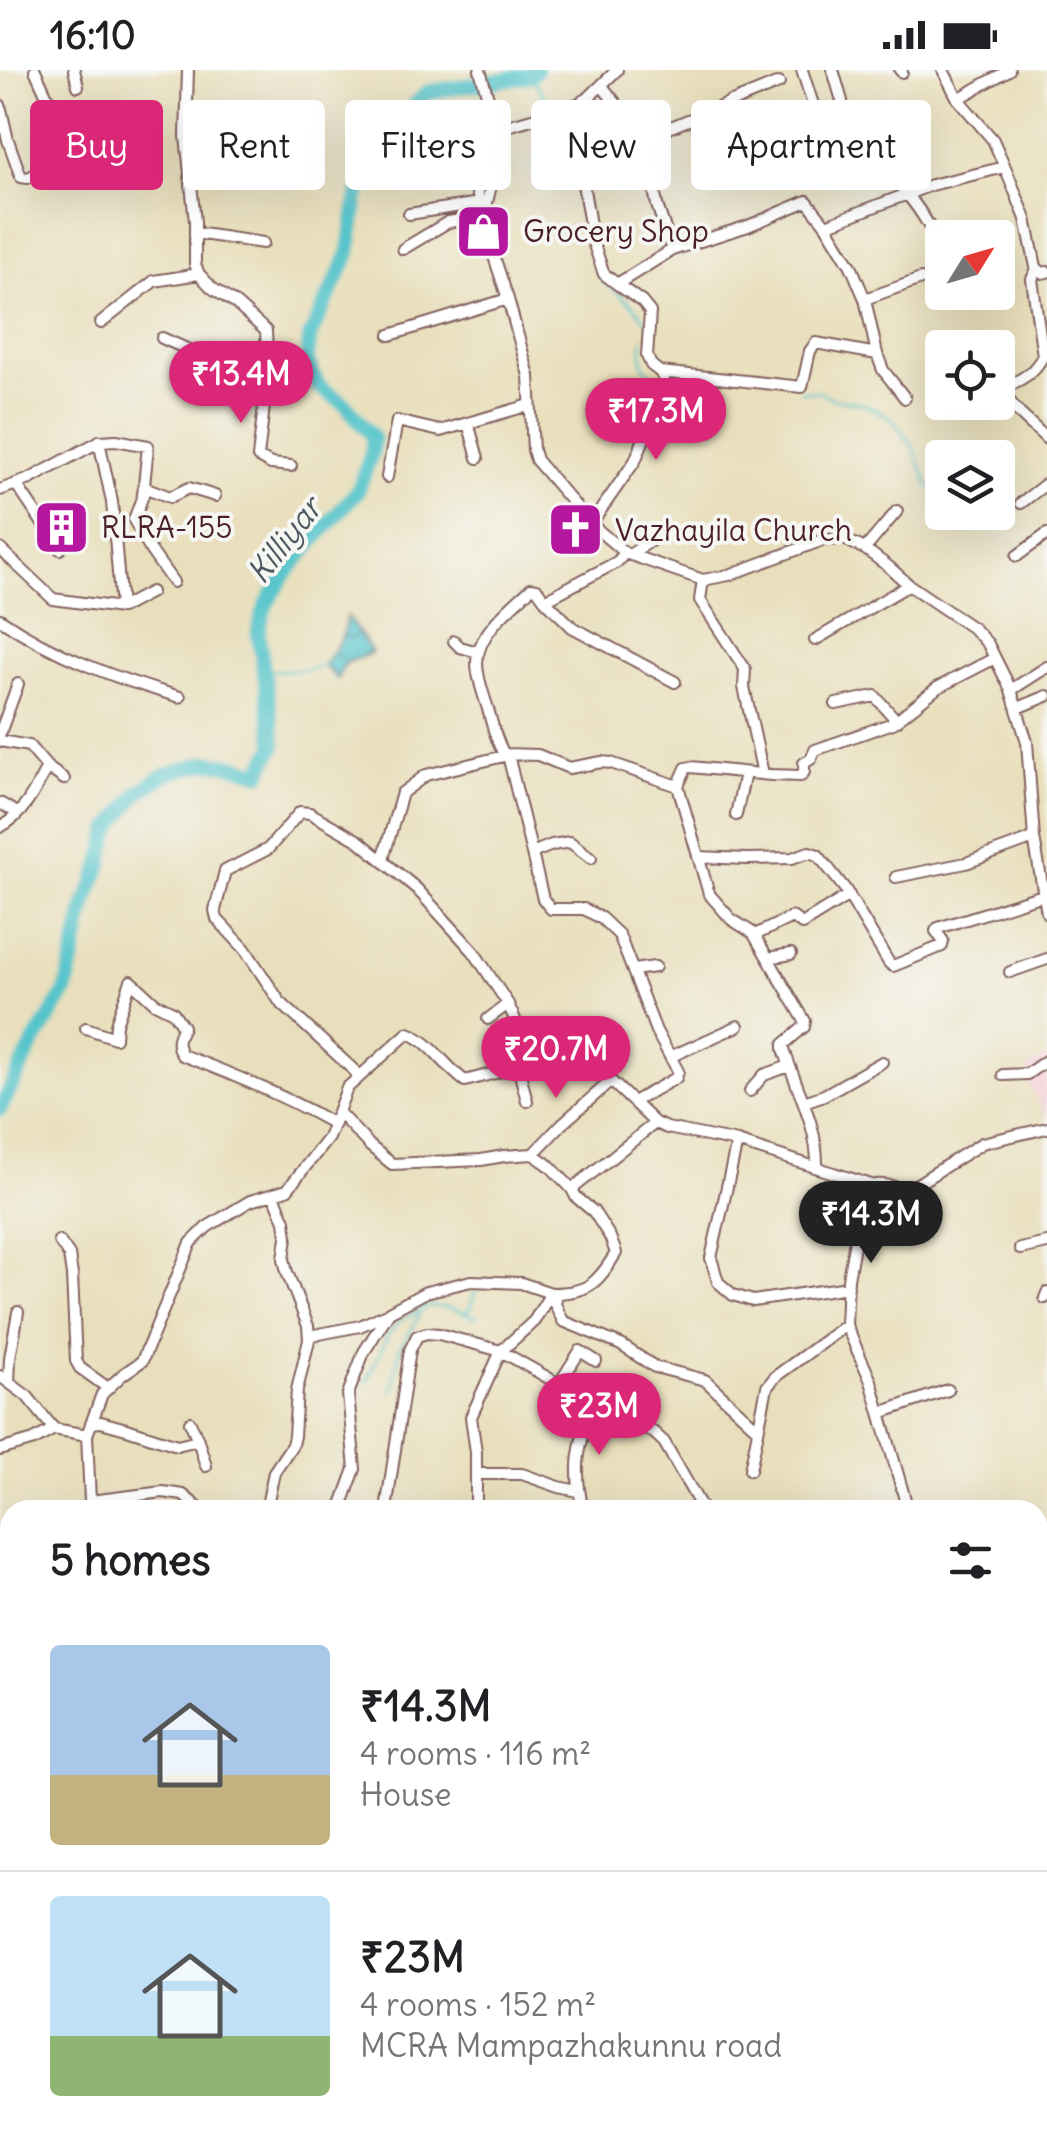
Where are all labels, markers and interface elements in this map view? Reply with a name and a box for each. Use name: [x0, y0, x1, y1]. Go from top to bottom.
text: 16:10: [50, 12, 136, 59]
chip: Buy: [30, 100, 163, 190]
chip: Rent: [183, 100, 325, 190]
chip: Filters: [345, 100, 511, 190]
chip: New: [531, 100, 671, 190]
chip: Apartment: [691, 100, 931, 190]
shop icon: Grocery Shop: [454, 201, 514, 261]
place label: Grocery Shop: [523, 212, 709, 250]
north arrow: [925, 220, 1015, 310]
map controls: [925, 220, 1015, 530]
button: locate: [925, 330, 1015, 420]
pin: ₹13.4M: [160, 341, 322, 426]
text: ₹13.4M: [191, 353, 291, 394]
pin: ₹17.3M: [575, 378, 737, 463]
text: ₹17.3M: [607, 390, 705, 431]
button: layers: [925, 440, 1015, 530]
water label: Killiyar: [238, 486, 333, 591]
building icon: RLRA-155: [32, 497, 92, 557]
church icon: Vazhayila Church: [546, 500, 606, 560]
place label: RLRA-155: [101, 508, 233, 546]
place label: Vazhayila Church: [615, 511, 852, 549]
pin: ₹20.7M: [475, 1016, 637, 1101]
text: ₹20.7M: [503, 1028, 609, 1069]
pin: ₹14.3M: [790, 1181, 952, 1266]
text: ₹14.3M: [821, 1193, 921, 1234]
pin: ₹23M: [540, 1373, 658, 1458]
text: ₹23M: [559, 1385, 639, 1426]
icon: filters: [943, 1533, 998, 1588]
text: 5 homes: [50, 1534, 211, 1586]
text: ₹14.3M: [360, 1680, 492, 1732]
icon: home: [130, 1685, 250, 1805]
text: 4 rooms · 116 m²: [360, 1733, 591, 1774]
text: House: [360, 1774, 451, 1815]
text: ₹23M: [360, 1931, 465, 1983]
icon: home: [130, 1936, 250, 2056]
text: 4 rooms · 152 m²: [360, 1984, 596, 2025]
text: MCRA Mampazhakunnu road: [360, 2025, 782, 2066]

